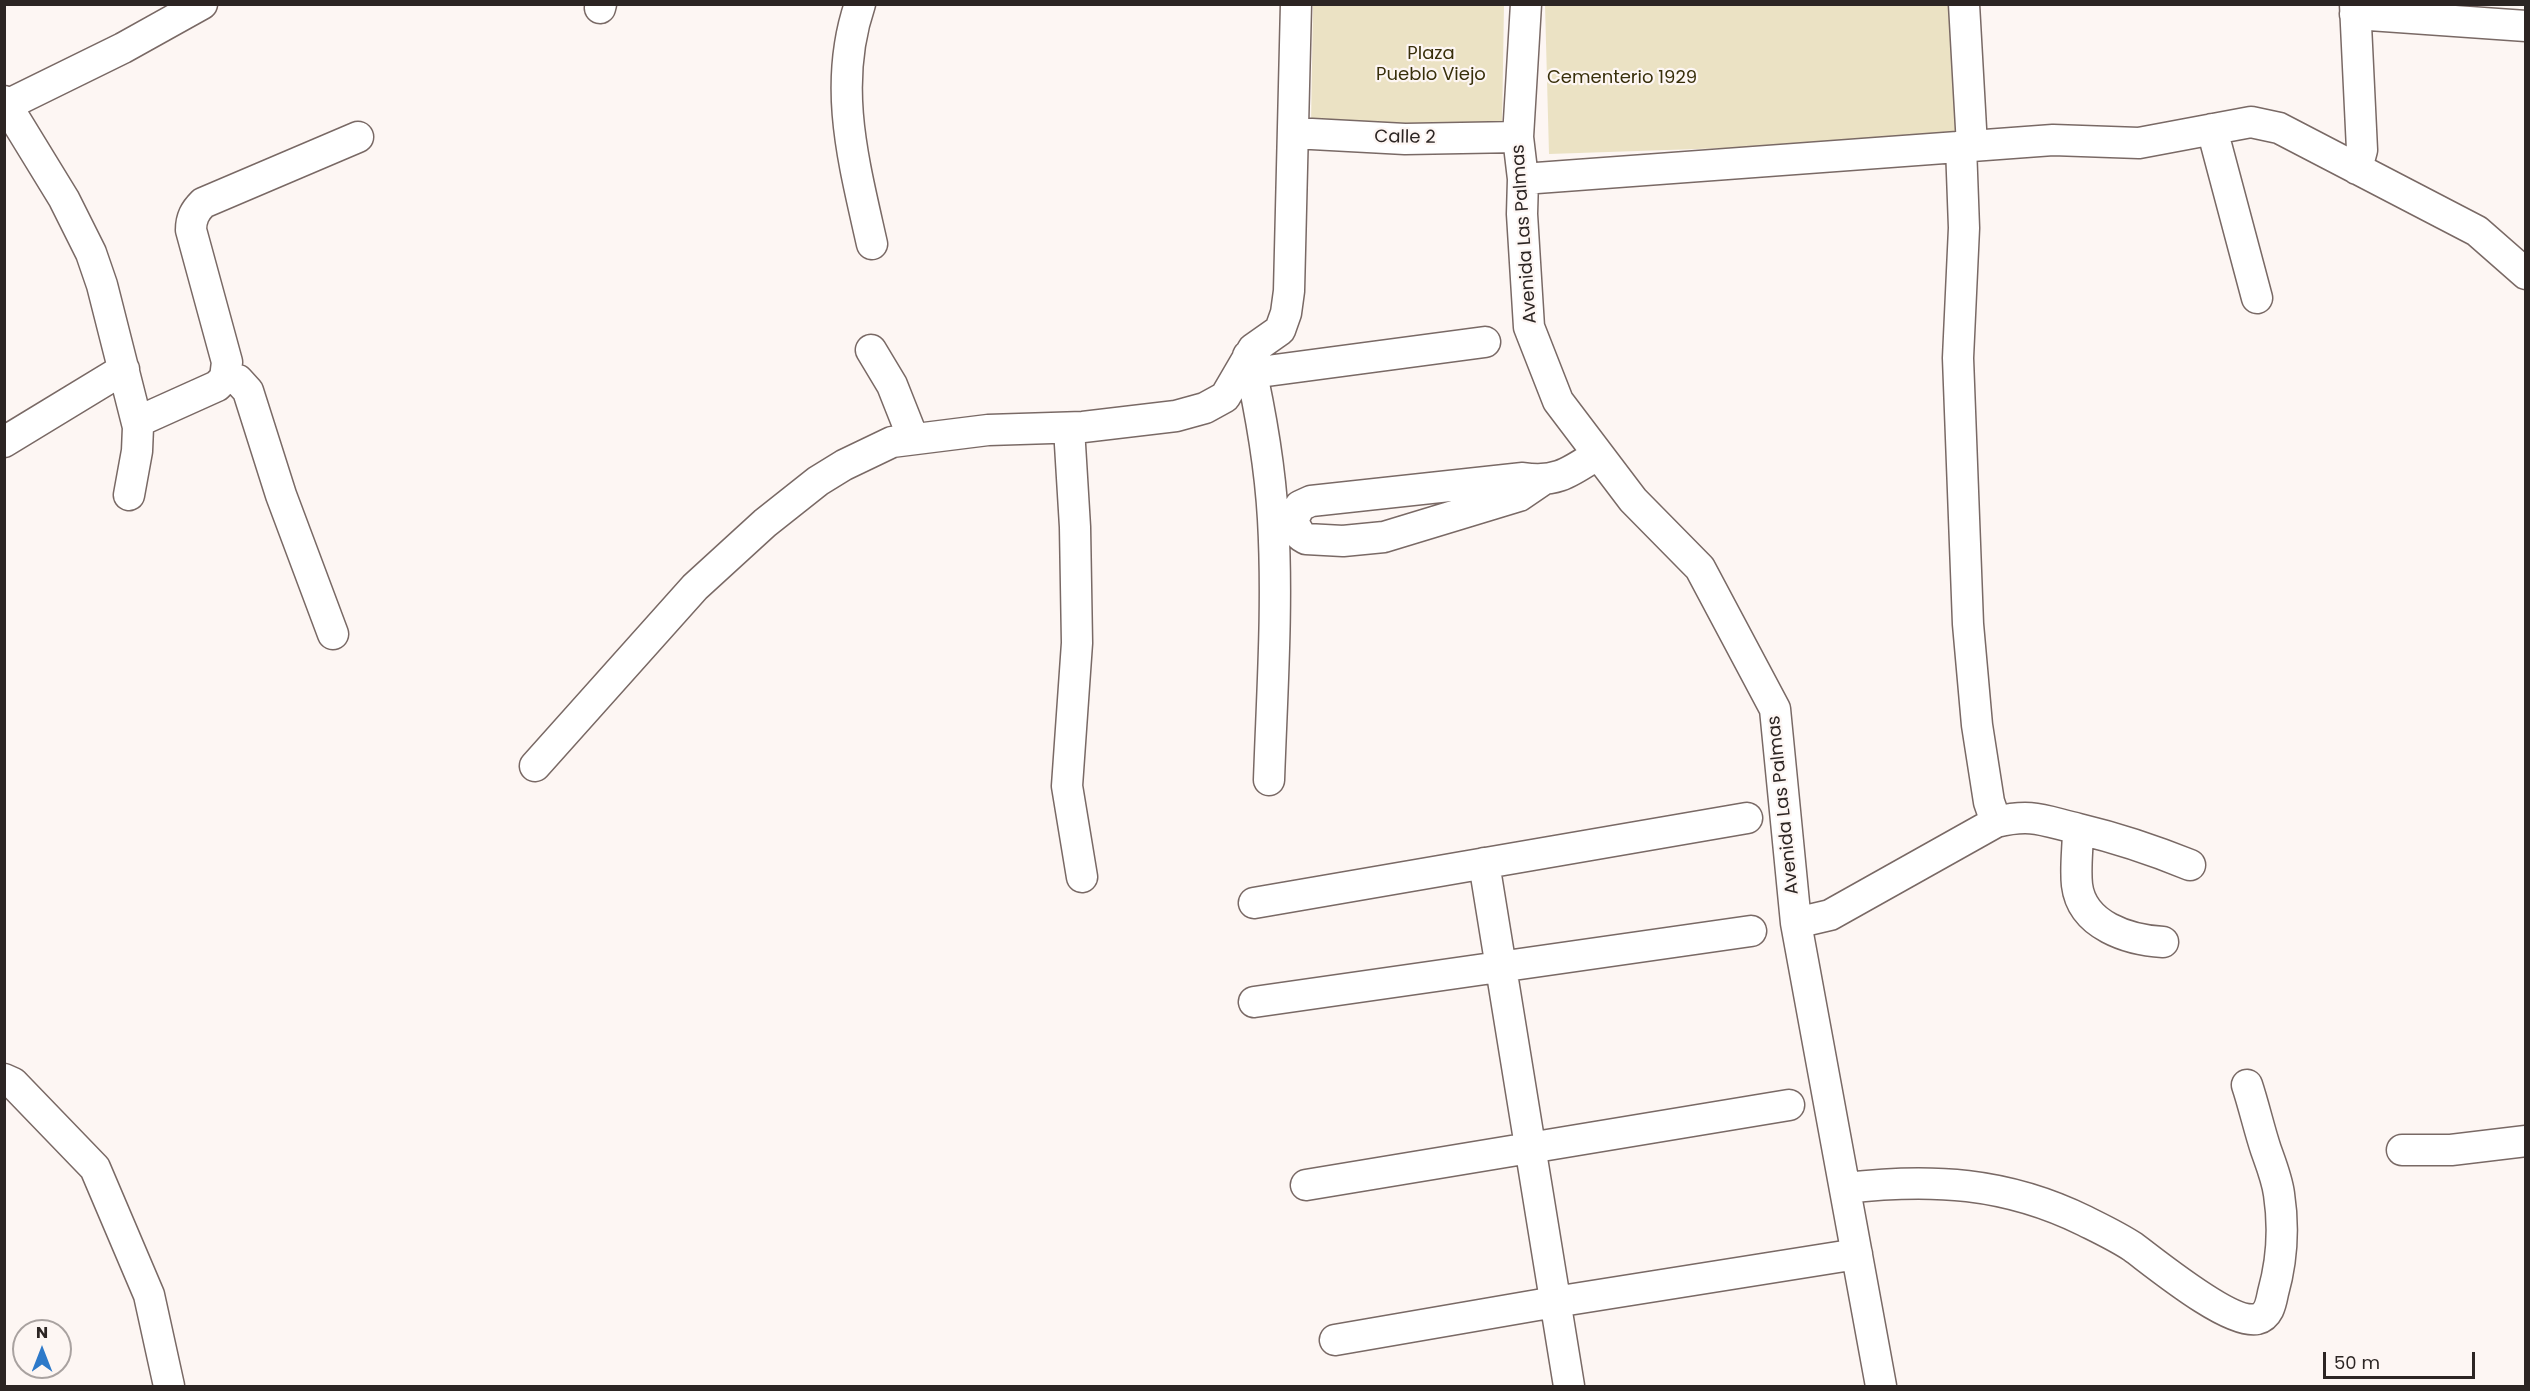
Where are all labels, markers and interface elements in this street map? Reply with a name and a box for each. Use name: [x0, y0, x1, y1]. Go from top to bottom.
park label: Plaza Pueblo Viejo: [1376, 43, 1486, 86]
park label: Cementerio 1929: [1547, 67, 1697, 89]
street label: Calle 2: [1374, 127, 1436, 149]
street label: Avenida Las Palmas: [1508, 144, 1542, 324]
street label: Avenida Las Palmas: [1764, 714, 1804, 896]
north arrow: [12, 1319, 72, 1379]
text: N: [36, 1321, 48, 1344]
scale bar: [2326, 1340, 2478, 1378]
text: 50 m: [2334, 1350, 2380, 1375]

